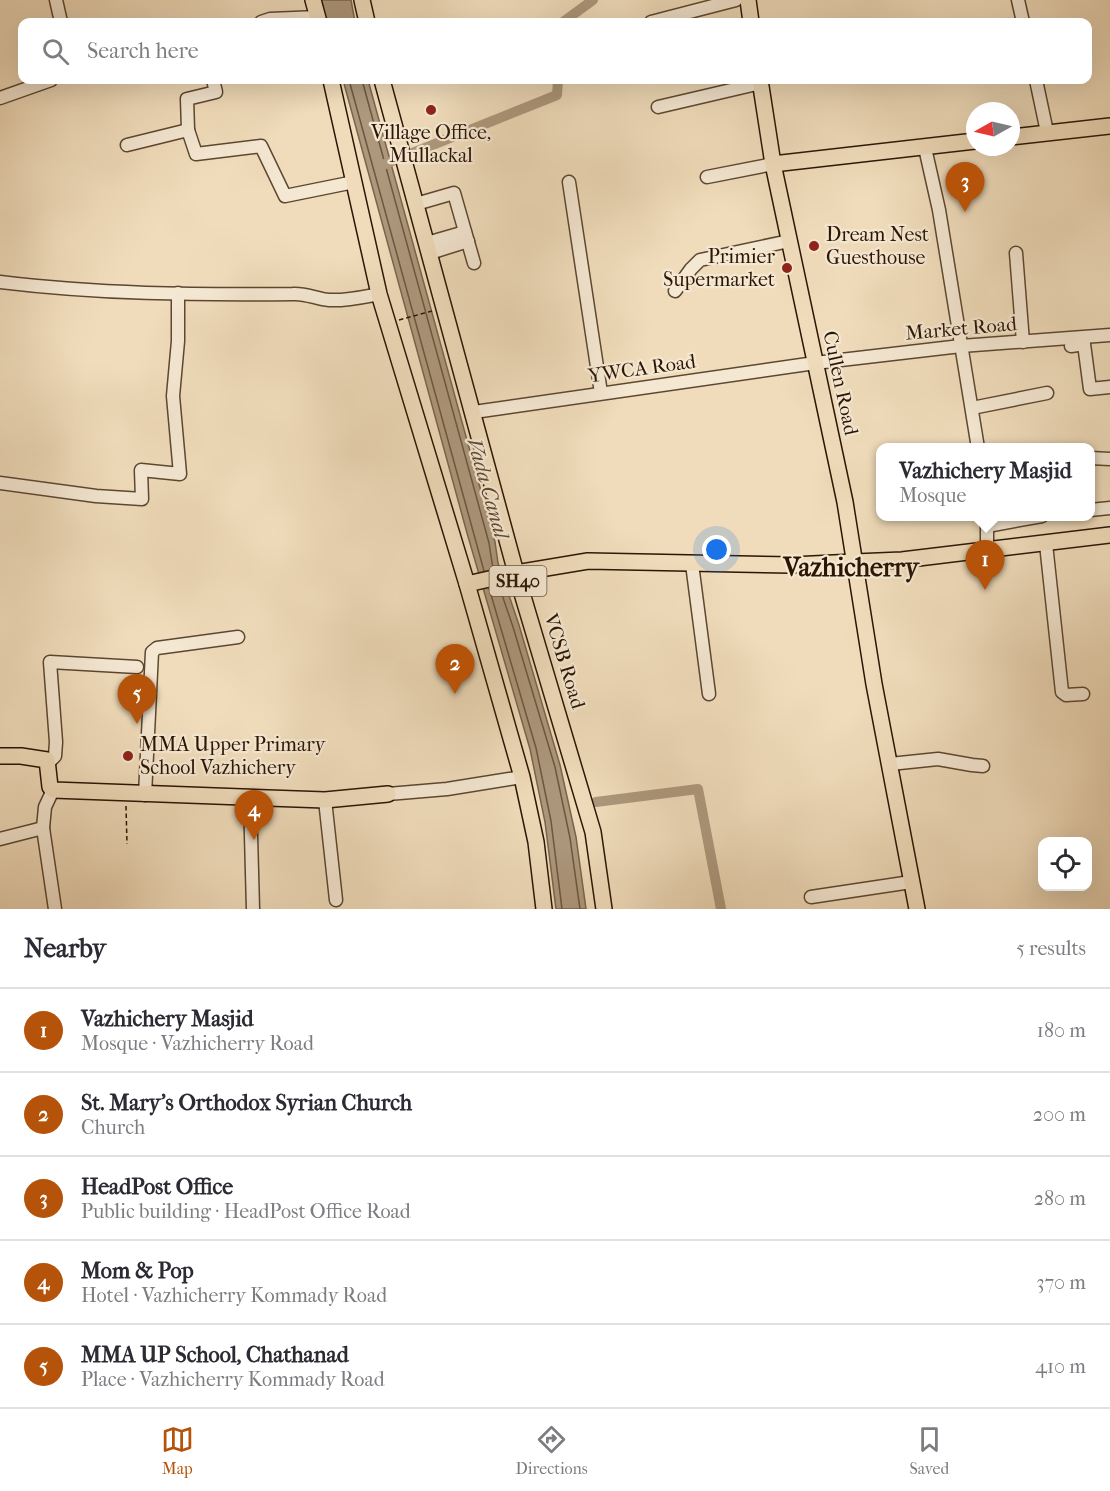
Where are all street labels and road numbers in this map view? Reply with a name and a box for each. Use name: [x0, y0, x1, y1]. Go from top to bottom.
street label: Market Road: [904, 312, 1019, 345]
street label: Cullen Road: [818, 329, 863, 438]
street label: YWCA Road: [586, 349, 698, 388]
road number: SH40: [490, 566, 546, 596]
street label: VCSB Road: [539, 610, 590, 713]

